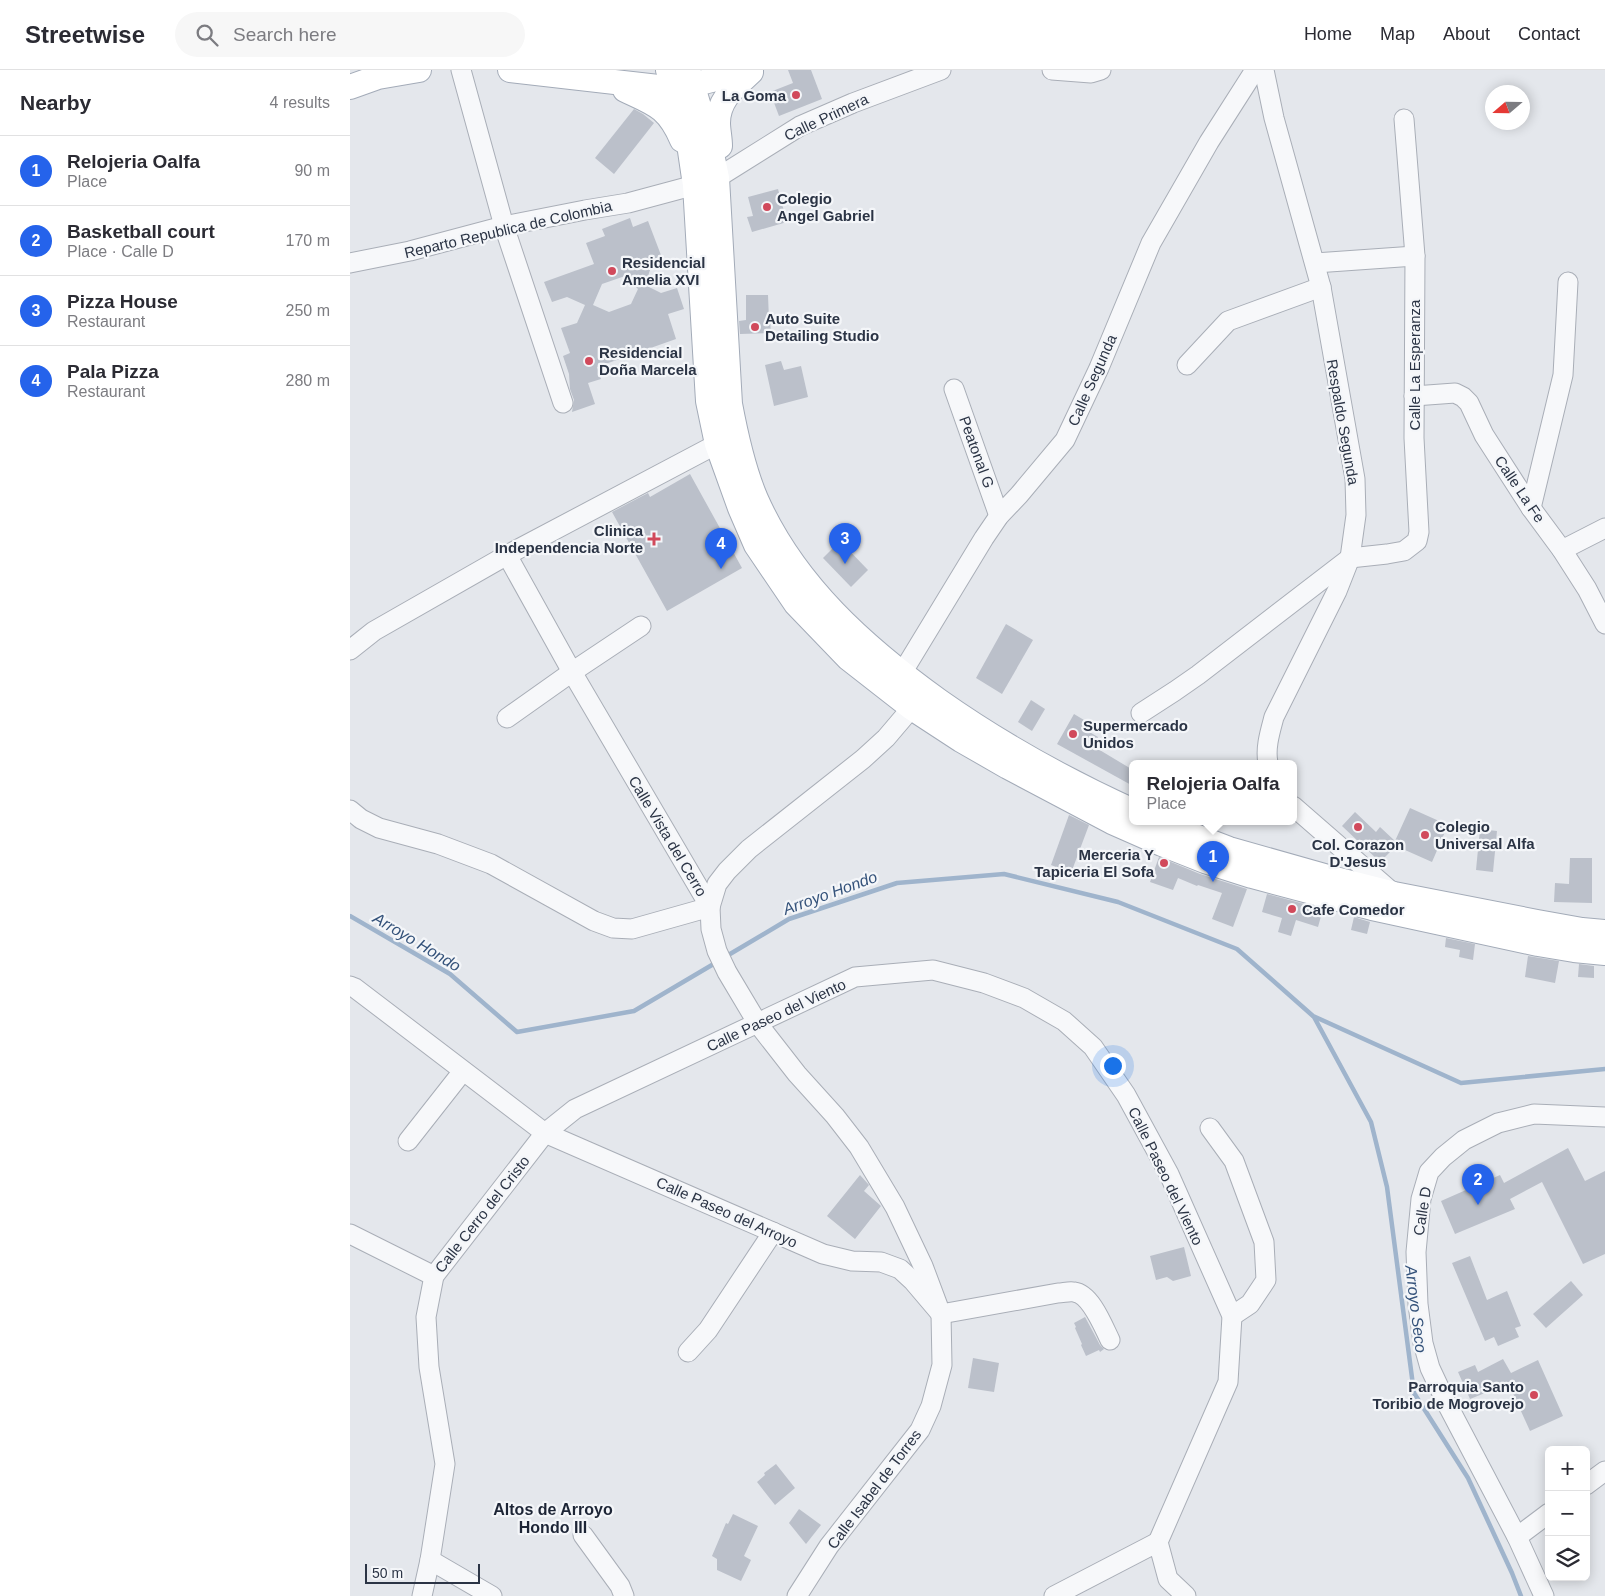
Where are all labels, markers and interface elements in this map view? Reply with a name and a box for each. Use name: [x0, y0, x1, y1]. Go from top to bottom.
search box: [175, 12, 525, 57]
text: Streetwise: [25, 21, 145, 48]
icon: search: [193, 21, 221, 49]
text: Search here: [233, 24, 337, 45]
text: Home: [1304, 24, 1352, 44]
text: Map: [1380, 24, 1415, 44]
text: About: [1443, 24, 1490, 44]
text: Contact: [1518, 24, 1580, 44]
north arrow: [1485, 85, 1530, 130]
place label: La Goma: [722, 87, 787, 104]
marker: La Goma: [790, 89, 802, 101]
street label: Calle Primera: [781, 90, 871, 144]
text: Nearby: [20, 91, 91, 114]
text: 4 results: [270, 94, 330, 111]
text: Relojeria Oalfa: [67, 151, 200, 172]
text: 1: [32, 162, 40, 179]
text: 90 m: [294, 162, 330, 179]
text: Place: [67, 173, 107, 190]
place label: Colegio Angel Gabriel: [777, 190, 875, 224]
street label: Reparto Republica de Colombia: [403, 197, 614, 261]
marker: Colegio Angel Gabriel: [761, 201, 773, 213]
text: Basketball court: [67, 221, 215, 242]
text: 2: [32, 232, 40, 249]
text: 170 m: [286, 232, 330, 249]
text: Place · Calle D: [67, 243, 174, 260]
place label: Residencial Amelia XVI: [622, 254, 705, 288]
marker: Residencial Amelia XVI: [606, 265, 618, 277]
text: Pizza House: [67, 291, 178, 312]
street label: Calle La Esperanza: [1406, 299, 1423, 430]
text: 3: [32, 302, 40, 319]
text: 250 m: [286, 302, 330, 319]
place label: Auto Suite Detailing Studio: [765, 310, 879, 344]
text: Restaurant: [67, 313, 145, 330]
marker: Auto Suite Detailing Studio: [749, 321, 761, 333]
street label: Calle Segunda: [1064, 331, 1120, 428]
place label: Residencial Doña Marcela: [599, 344, 697, 378]
marker: Residencial Doña Marcela: [583, 355, 595, 367]
street label: Respaldo Segunda: [1324, 358, 1363, 487]
text: Pala Pizza: [67, 361, 159, 382]
text: 4: [32, 372, 40, 389]
text: 280 m: [286, 372, 330, 389]
text: Restaurant: [67, 383, 145, 400]
street label: Peatonal G: [956, 414, 998, 490]
street label: Calle La Fe: [1492, 452, 1548, 526]
place label: Clinica Independencia Norte: [495, 522, 644, 556]
pin: 3: [829, 523, 861, 564]
pin: 4: [705, 528, 737, 569]
marker: Clinica Independencia Norte: [647, 532, 661, 546]
place label: Supermercado Unidos: [1083, 717, 1188, 751]
marker: Supermercado Unidos: [1067, 728, 1079, 740]
popup: [1129, 760, 1297, 825]
street label: Calle Vista del Cerro: [625, 773, 711, 899]
text: Relojeria Oalfa: [1146, 773, 1280, 794]
text: Place: [1146, 795, 1187, 812]
place label: Colegio Universal Alfa: [1435, 818, 1535, 852]
marker: Col. Corazon D'Jesus: [1352, 821, 1364, 833]
marker: Colegio Universal Alfa: [1419, 829, 1431, 841]
place label: Col. Corazon D'Jesus: [1312, 836, 1404, 870]
pin: 1: [1197, 841, 1229, 882]
place label: Merceria Y Tapiceria El Sofa: [1034, 846, 1155, 880]
marker: Merceria Y Tapiceria El Sofa: [1158, 857, 1170, 869]
water label: Arroyo Hondo: [780, 868, 879, 918]
place label: Cafe Comedor: [1302, 901, 1405, 918]
marker: Cafe Comedor: [1286, 903, 1298, 915]
water label: Arroyo Hondo: [369, 909, 464, 975]
street label: Calle Paseo del Viento: [704, 975, 848, 1055]
your location: [1100, 1053, 1126, 1079]
street label: Calle Paseo del Viento: [1125, 1104, 1207, 1248]
street label: Calle Cerro del Cristo: [431, 1152, 533, 1276]
pin: 2: [1462, 1164, 1494, 1205]
street label: Calle Paseo del Arroyo: [654, 1173, 800, 1251]
street label: Calle D: [1410, 1185, 1434, 1237]
water label: Arroyo Seco: [1402, 1263, 1430, 1354]
place label: Parroquia Santo Toribio de Mogrovejo: [1373, 1378, 1524, 1412]
marker: Parroquia Santo Toribio de Mogrovejo: [1528, 1389, 1540, 1401]
street label: Calle Isabel de Torres: [824, 1426, 924, 1552]
map controls: [1545, 1446, 1590, 1581]
button: +: [1545, 1446, 1590, 1491]
button: −: [1545, 1491, 1590, 1536]
district label: Altos de Arroyo Hondo III: [493, 1501, 613, 1536]
button: layers: [1545, 1536, 1590, 1581]
scale bar: [365, 1561, 480, 1584]
text: 50 m: [372, 1565, 403, 1581]

